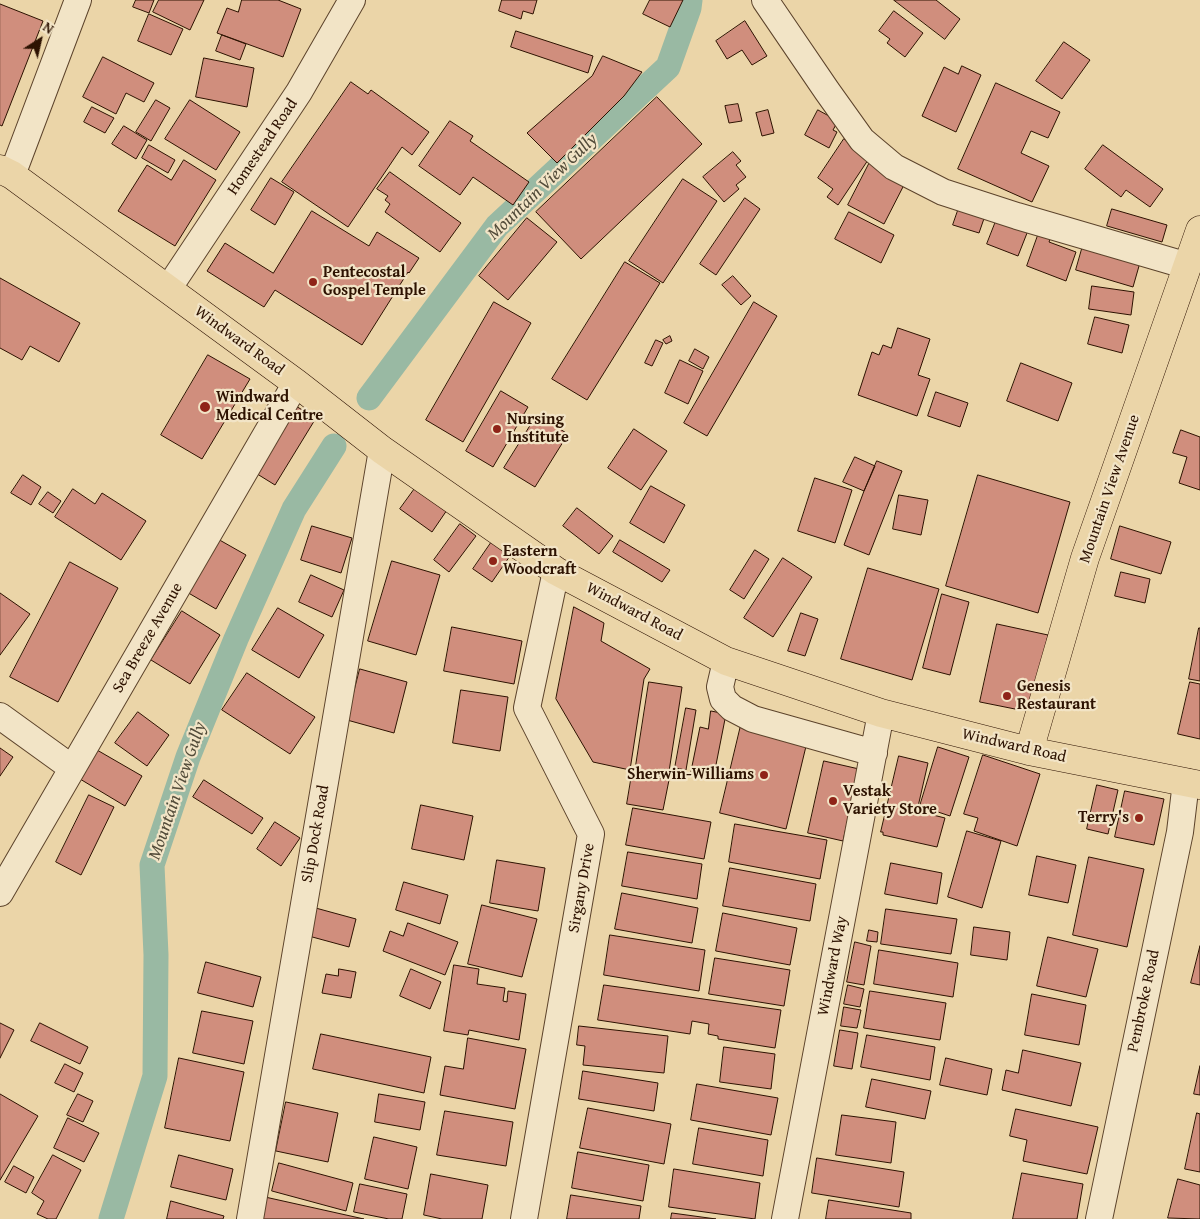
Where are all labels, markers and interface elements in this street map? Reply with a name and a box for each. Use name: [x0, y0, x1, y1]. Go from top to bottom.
north arrow: [15, 15, 65, 65]
text: N: [39, 17, 58, 39]
street label: Homestead Road: [224, 95, 302, 199]
water label: Mountain View Gully: [483, 129, 603, 245]
place label: Pentecostal Gospel Temple: [323, 263, 426, 301]
marker: Pentecostal Gospel Temple: [307, 276, 319, 288]
street label: Windward Road: [190, 302, 288, 380]
place label: Windward Medical Centre: [216, 388, 323, 426]
marker: Windward Medical Centre: [198, 400, 212, 414]
place label: Nursing Institute: [507, 410, 569, 448]
street label: Mountain View Avenue: [1076, 412, 1144, 566]
marker: Nursing Institute: [491, 423, 503, 435]
place label: Eastern Woodcraft: [503, 542, 577, 580]
marker: Eastern Woodcraft: [487, 555, 499, 567]
street label: Sea Breeze Avenue: [109, 579, 187, 697]
street label: Windward Road: [583, 579, 685, 645]
place label: Genesis Restaurant: [1017, 677, 1096, 715]
marker: Genesis Restaurant: [1001, 690, 1013, 702]
water label: Mountain View Gully: [144, 719, 212, 863]
street label: Windward Road: [960, 725, 1068, 767]
place label: Sherwin-Williams: [627, 765, 754, 785]
marker: Sherwin-Williams: [758, 769, 770, 781]
place label: Vestak Variety Store: [843, 782, 937, 820]
street label: Slip Dock Road: [298, 784, 334, 884]
marker: Vestak Variety Store: [827, 795, 839, 807]
place label: Terry's: [1078, 808, 1129, 828]
marker: Terry's: [1133, 812, 1145, 824]
street label: Sirgany Drive: [565, 842, 599, 934]
street label: Windward Way: [814, 914, 852, 1018]
street label: Pembroke Road: [1124, 948, 1164, 1054]

